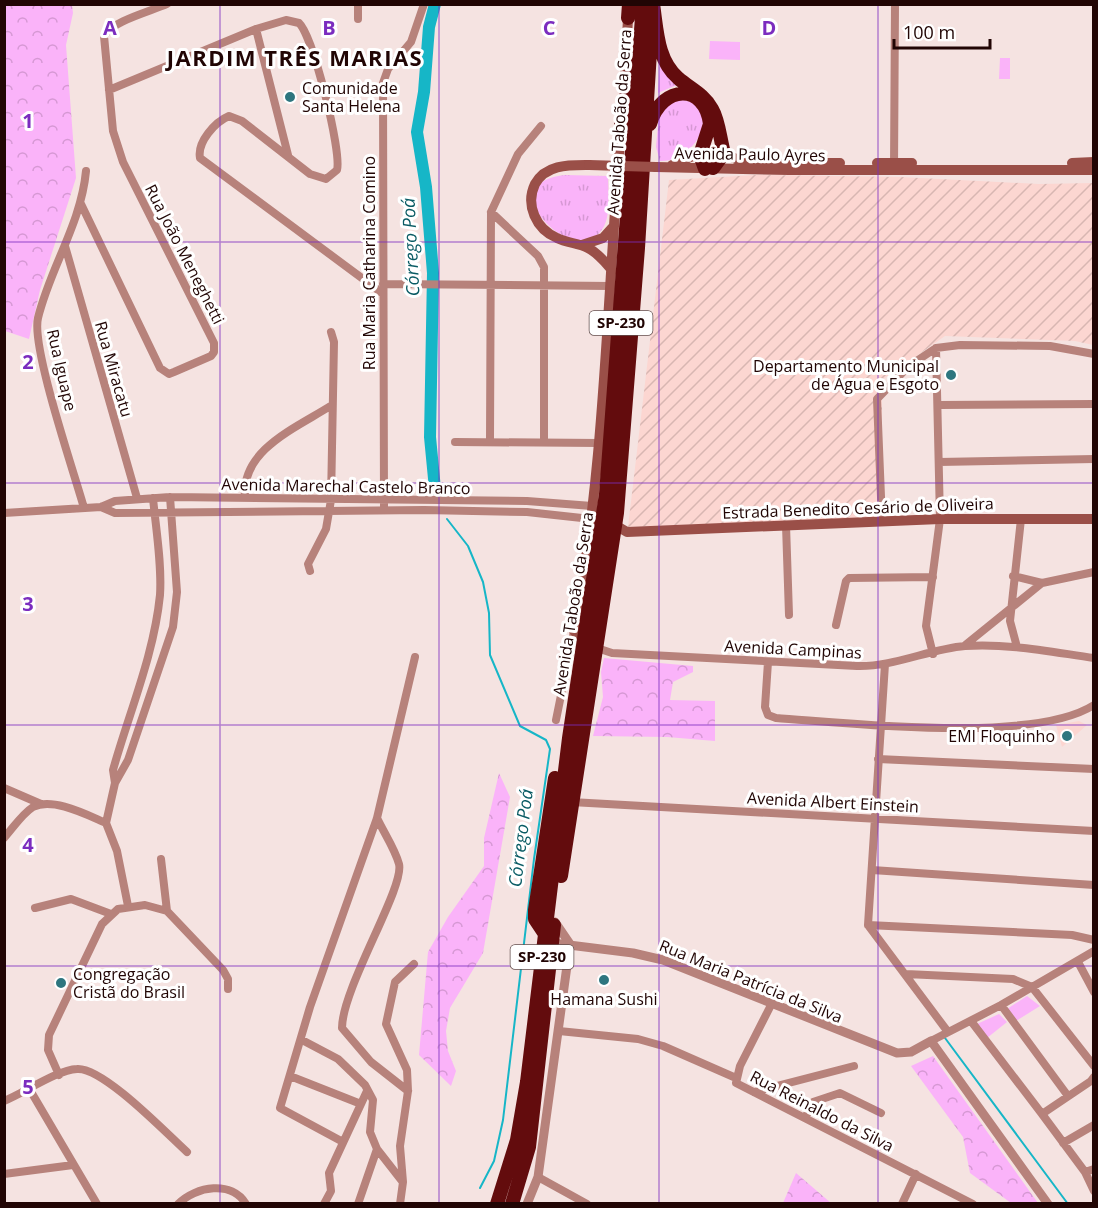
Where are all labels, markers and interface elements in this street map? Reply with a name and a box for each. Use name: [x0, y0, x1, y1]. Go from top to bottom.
scale bar: [894, 12, 990, 50]
text: A: [103, 14, 117, 41]
text: B: [322, 14, 336, 41]
text: C: [543, 14, 556, 41]
text: D: [762, 14, 776, 41]
text: 100 m: [903, 20, 955, 44]
street label: Avenida Taboão da Serra: [602, 28, 636, 216]
district label: JARDIM TRÊS MARIAS: [165, 42, 423, 72]
place label: Comunidade Santa Helena: [302, 77, 401, 117]
marker: Comunidade Santa Helena: [283, 90, 297, 104]
text: 1: [22, 107, 34, 134]
street label: Avenida Paulo Ayres: [674, 142, 826, 166]
street label: Rua Maria Catharina Comino: [358, 156, 380, 370]
street label: Rua João Meneghetti: [140, 180, 230, 328]
water label: Córrego Poá: [395, 197, 425, 297]
road number: SP-230: [590, 311, 652, 335]
street label: Rua Miracatu: [90, 319, 138, 419]
street label: Rua Iguape: [42, 327, 82, 413]
text: 2: [22, 348, 34, 375]
place label: Departamento Municipal de Água e Esgoto: [753, 355, 939, 395]
marker: Departamento Municipal de Água e Esgoto: [944, 368, 958, 382]
street label: Avenida Marechal Castelo Branco: [221, 473, 471, 499]
street label: Estrada Benedito Cesário de Oliveira: [722, 492, 994, 524]
street label: Avenida Taboão da Serra: [548, 510, 598, 698]
text: 3: [22, 590, 34, 617]
street label: Avenida Campinas: [724, 634, 862, 664]
place label: EMI Floquinho: [948, 725, 1055, 747]
marker: EMI Floquinho: [1060, 729, 1074, 743]
street label: Avenida Albert Einstein: [747, 787, 919, 817]
water label: Córrego Poá: [502, 788, 538, 888]
text: 4: [22, 831, 34, 858]
street label: Rua Maria Patrícia da Silva: [656, 934, 846, 1028]
road number: SP-230: [510, 945, 574, 969]
place label: Congregação Cristã do Brasil: [73, 963, 185, 1003]
marker: Hamana Sushi: [597, 973, 611, 987]
marker: Congregação Cristã do Brasil: [54, 976, 68, 990]
place label: Hamana Sushi: [550, 988, 658, 1010]
street label: Rua Reinaldo da Silva: [746, 1065, 898, 1157]
text: 5: [22, 1073, 34, 1100]

